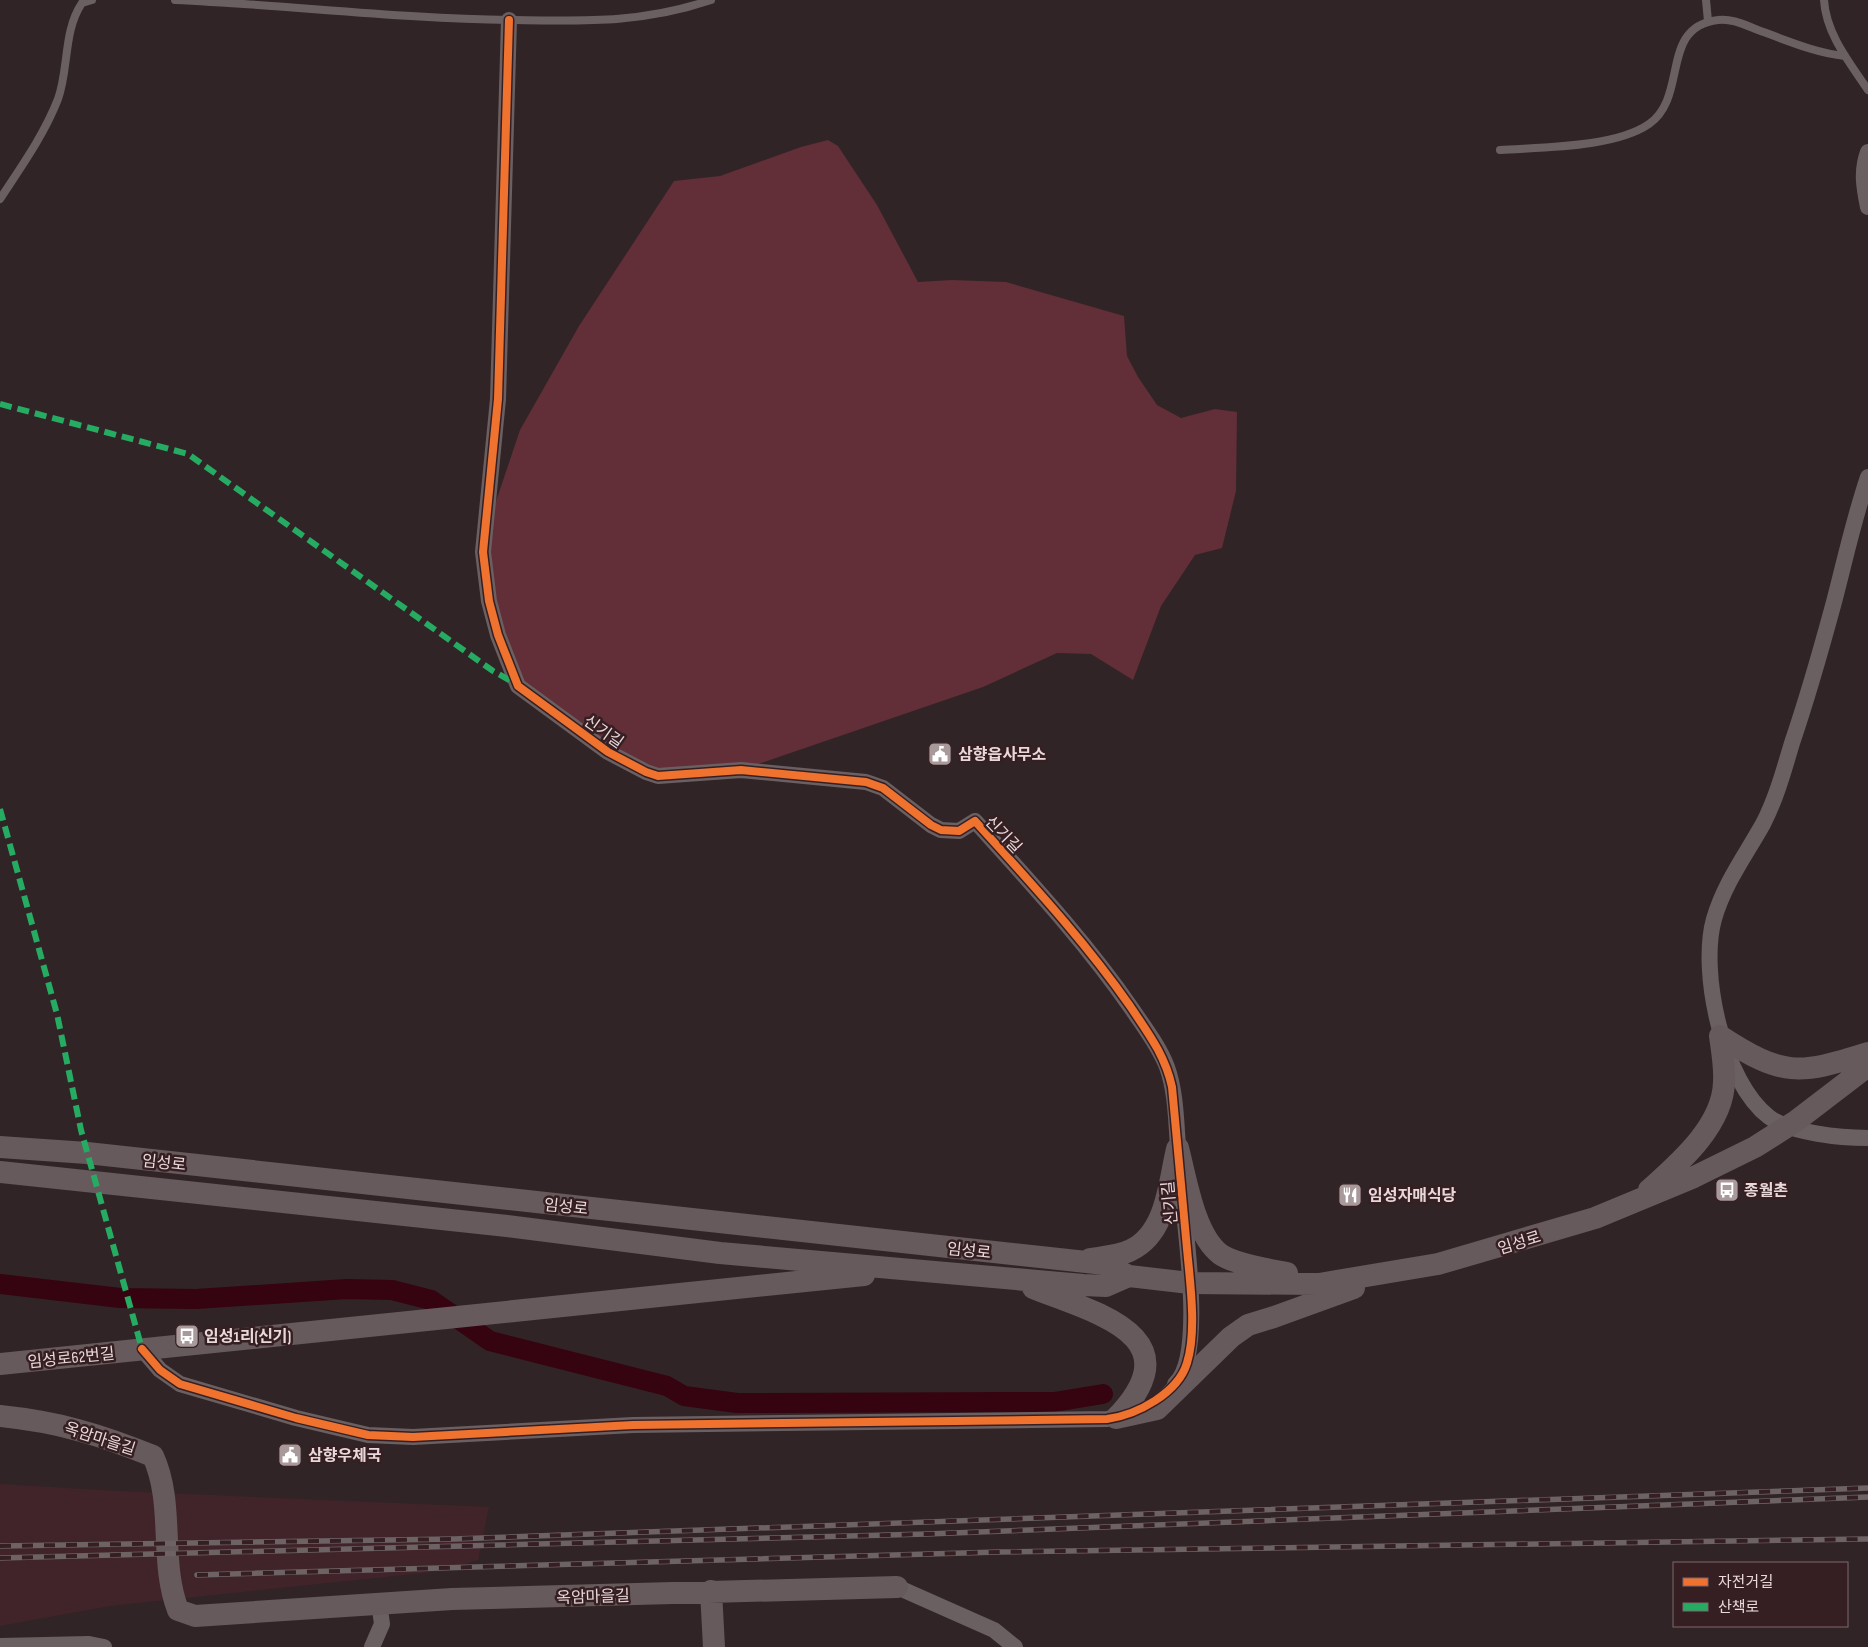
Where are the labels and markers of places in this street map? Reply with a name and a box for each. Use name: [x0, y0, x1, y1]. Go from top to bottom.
public building icon: 삼향읍사무소: [927, 741, 953, 767]
place label: 삼향읍사무소: [958, 745, 1047, 765]
bus stop icon: 종월촌: [1714, 1177, 1740, 1203]
restaurant icon: 임성자매식당: [1337, 1182, 1363, 1208]
place label: 종월촌: [1744, 1182, 1788, 1201]
place label: 임성자매식당: [1368, 1187, 1457, 1206]
bus stop icon: 임성1리(신기): [174, 1323, 200, 1349]
place label: 임성1리(신기): [204, 1328, 291, 1347]
public building icon: 삼향우체국: [277, 1442, 303, 1468]
place label: 삼향우체국: [308, 1446, 382, 1466]

